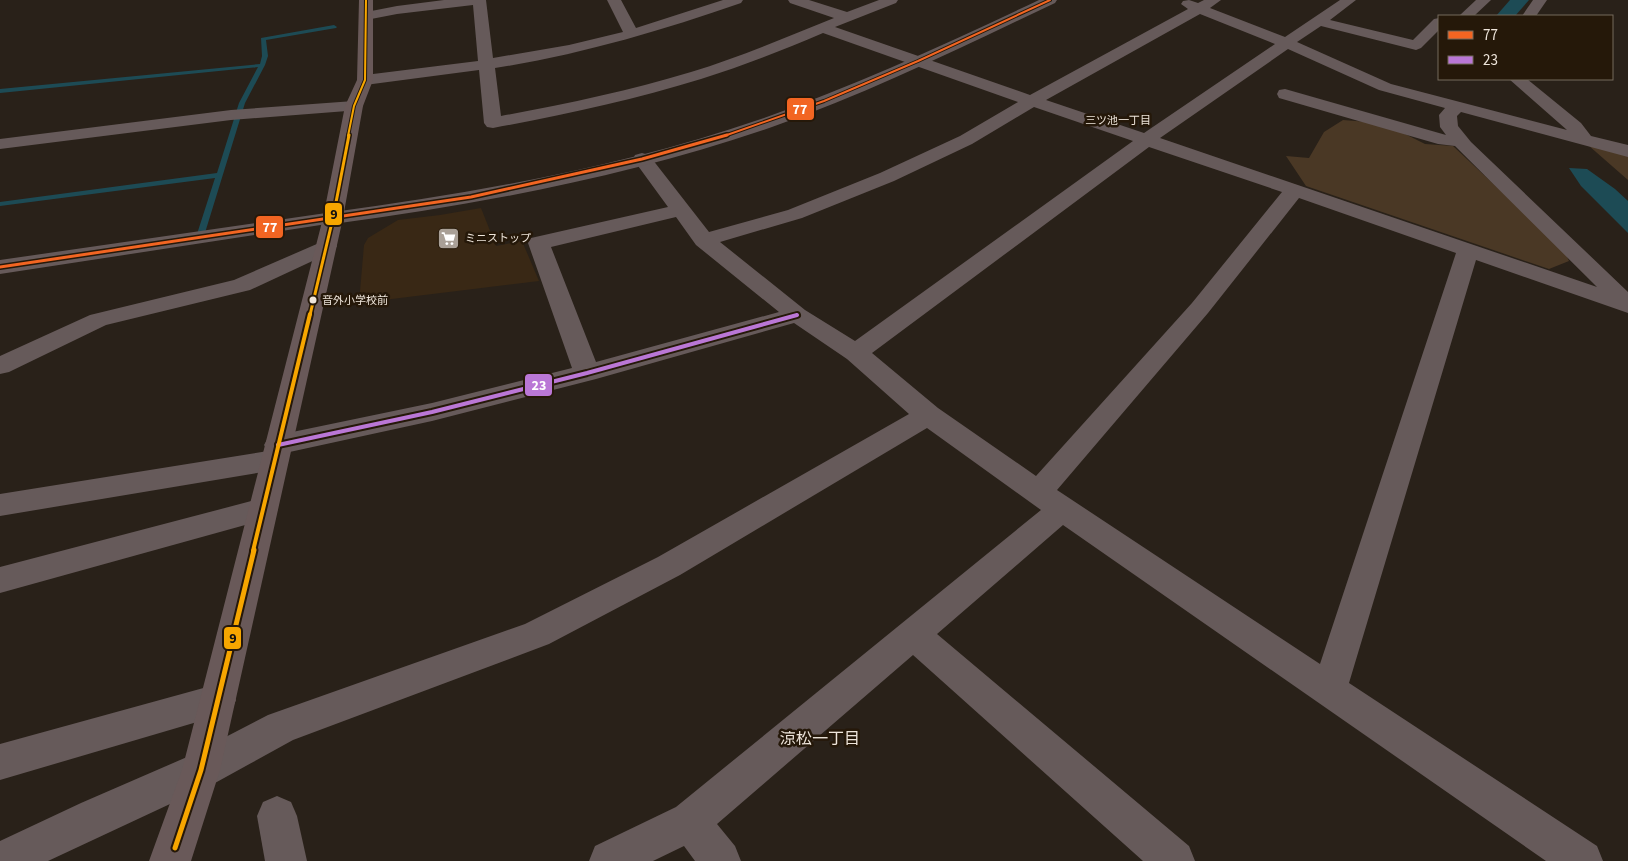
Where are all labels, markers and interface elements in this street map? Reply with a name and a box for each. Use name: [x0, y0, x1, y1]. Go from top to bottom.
legend: [1438, 15, 1613, 80]
text: 77: [1483, 25, 1498, 46]
text: 23: [1483, 50, 1498, 71]
line badge: 77: [786, 97, 815, 121]
text: 77: [793, 100, 807, 120]
district label: 三ツ池一丁目: [1085, 113, 1151, 128]
line badge: 9: [324, 202, 343, 226]
text: 9: [330, 205, 338, 225]
line badge: 77: [255, 215, 284, 239]
text: 77: [263, 218, 277, 238]
supermarket icon: ミニストップ: [437, 226, 461, 250]
place label: ミニストップ: [465, 231, 531, 246]
place label: 音外小学校前: [322, 293, 388, 308]
marker: 音外小学校前: [308, 295, 318, 305]
line badge: 23: [524, 373, 553, 397]
text: 23: [532, 376, 546, 396]
line badge: 9: [223, 626, 242, 650]
text: 9: [229, 629, 237, 649]
district label: 涼松一丁目: [780, 728, 860, 750]

